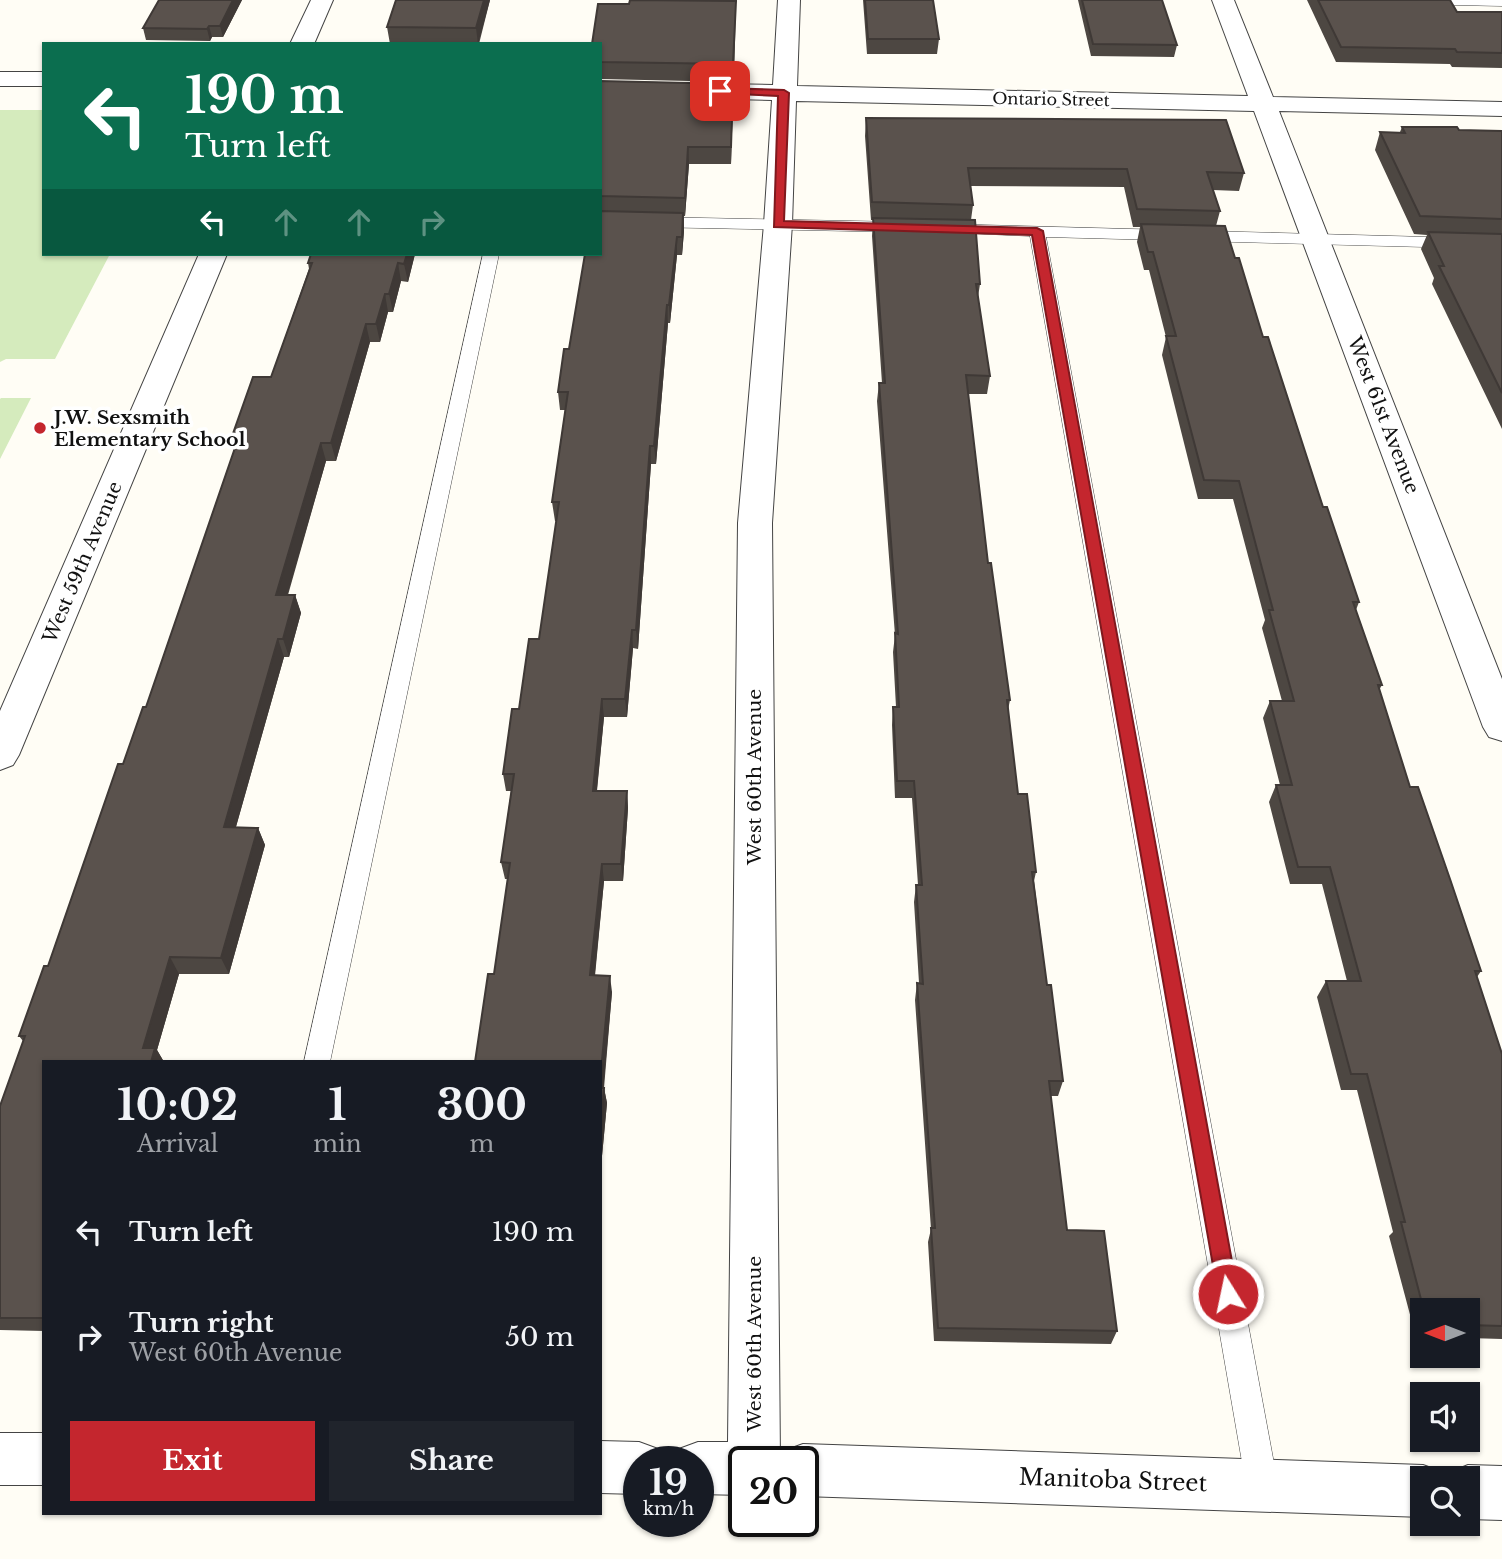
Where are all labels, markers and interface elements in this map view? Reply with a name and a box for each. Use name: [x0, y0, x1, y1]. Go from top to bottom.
pin: [690, 61, 750, 121]
text: 190 m: [185, 65, 344, 126]
icon: left: [70, 70, 161, 161]
icon: arrive: [701, 72, 739, 110]
street label: Ontario Street: [992, 88, 1110, 110]
text: Turn left: [185, 126, 331, 166]
icon: left: [194, 203, 232, 241]
icon: ahead: [267, 203, 305, 241]
icon: ahead: [340, 203, 378, 241]
icon: right: [413, 203, 451, 241]
street label: West 61st Avenue: [1343, 332, 1424, 497]
place label: J.W. Sexsmith Elementary School: [50, 406, 246, 451]
marker: J.W. Sexsmith Elementary School: [32, 420, 48, 436]
street label: West 59th Avenue: [38, 478, 127, 647]
street label: West 60th Avenue: [743, 689, 766, 866]
text: 10:02: [117, 1079, 238, 1131]
text: 1: [328, 1079, 347, 1131]
text: 300: [437, 1079, 527, 1131]
text: Arrival: [137, 1130, 218, 1158]
text: min: [313, 1130, 362, 1158]
text: m: [469, 1130, 494, 1158]
icon: left: [70, 1213, 108, 1251]
text: Turn left: [129, 1216, 253, 1248]
text: 190 m: [492, 1216, 574, 1248]
street label: West 60th Avenue: [743, 1256, 766, 1433]
position arrow: [1191, 1257, 1265, 1331]
north arrow: [1410, 1298, 1480, 1368]
map controls: [1410, 1298, 1480, 1536]
text: Turn right: [129, 1307, 274, 1339]
icon: right: [70, 1318, 108, 1356]
text: 50 m: [505, 1321, 574, 1353]
text: West 60th Avenue: [129, 1339, 342, 1367]
button: sound: [1410, 1382, 1480, 1452]
button: Exit: [70, 1421, 315, 1501]
button: Share: [329, 1421, 574, 1501]
speed limit sign: 20: [728, 1446, 819, 1537]
text: 19: [649, 1461, 688, 1504]
street label: Manitoba Street: [1018, 1463, 1208, 1497]
button: search: [1410, 1466, 1480, 1536]
text: km/h: [643, 1498, 694, 1520]

